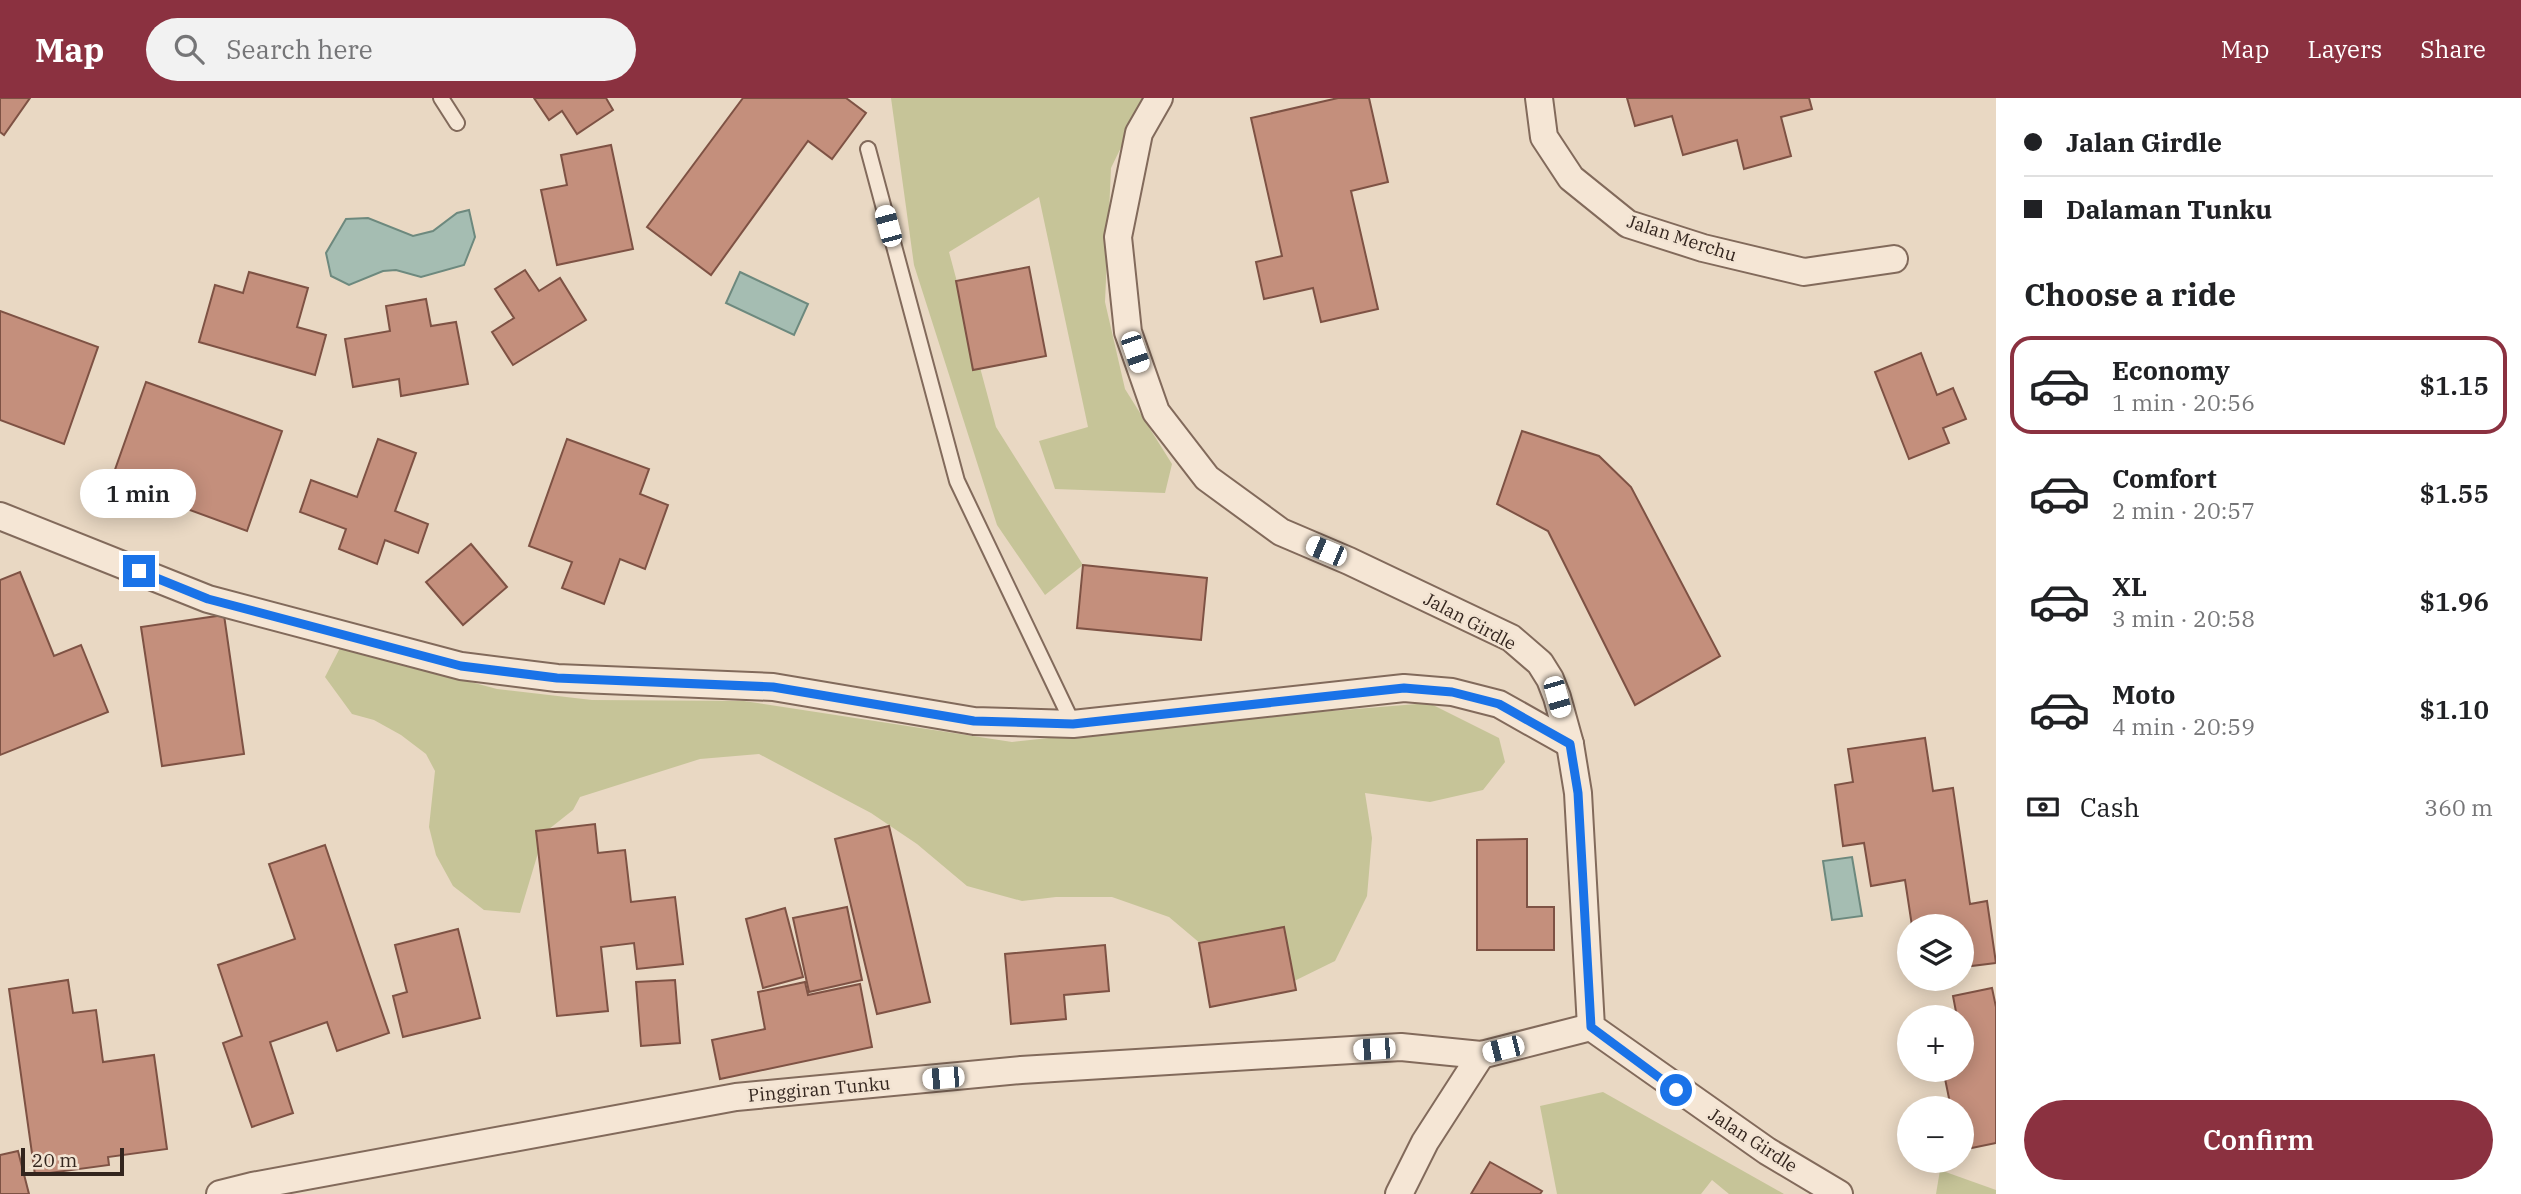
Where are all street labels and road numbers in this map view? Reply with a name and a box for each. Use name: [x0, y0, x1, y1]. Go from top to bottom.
street label: Jalan Merchu: [1624, 209, 1740, 267]
street label: Jalan Girdle: [1420, 587, 1520, 655]
street label: Pinggiran Tunku: [747, 1071, 891, 1107]
street label: Jalan Girdle: [1704, 1103, 1802, 1177]

